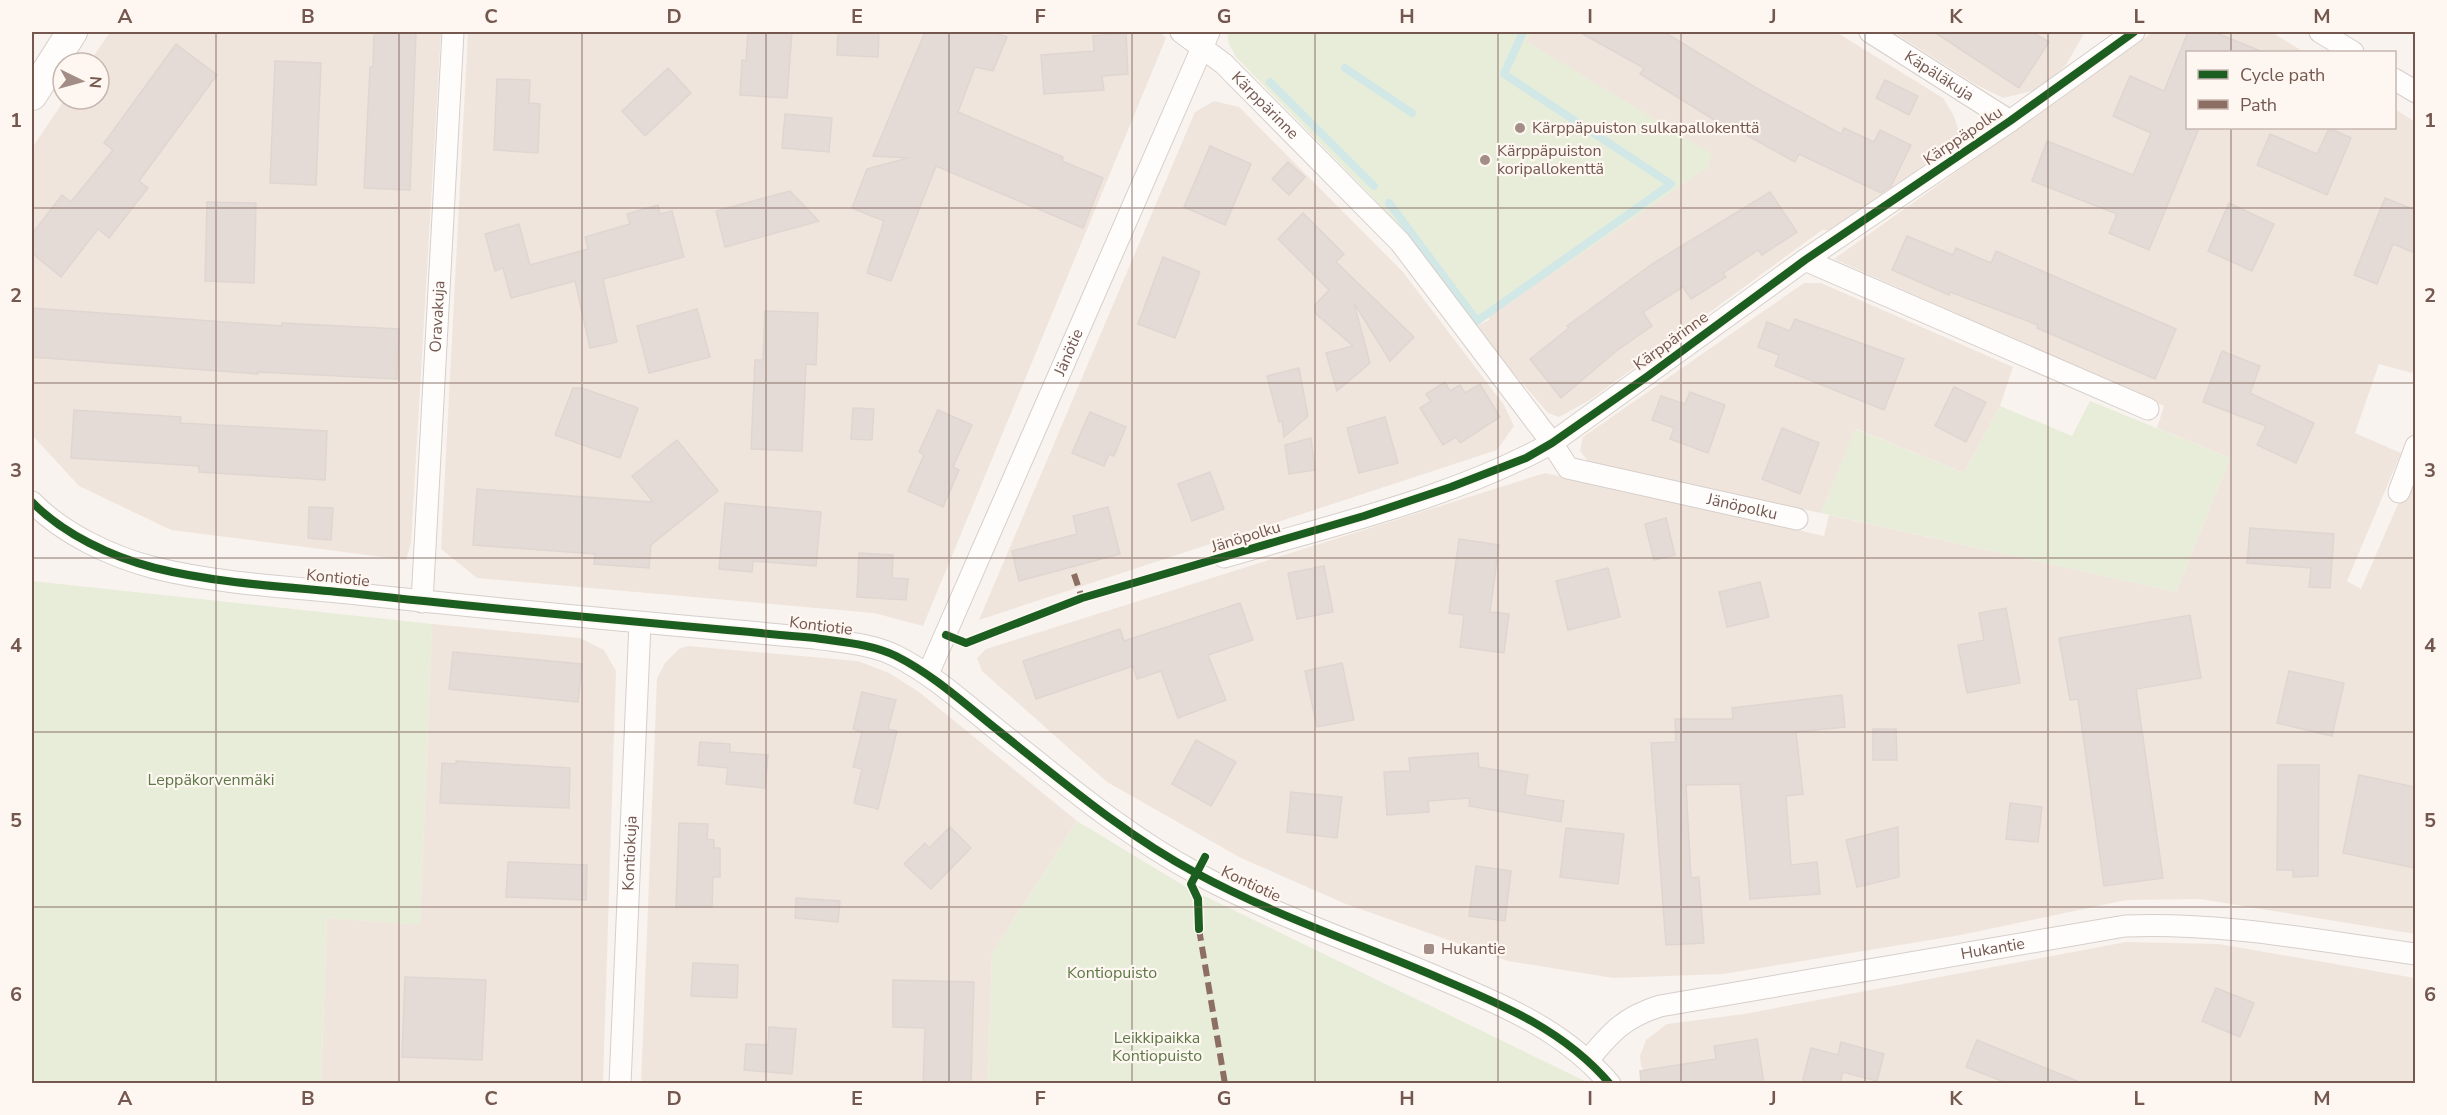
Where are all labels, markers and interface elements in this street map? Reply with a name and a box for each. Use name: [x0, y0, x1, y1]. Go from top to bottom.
text: A: [118, 3, 133, 30]
text: B: [301, 3, 315, 30]
text: C: [484, 3, 498, 30]
text: D: [666, 3, 682, 30]
text: E: [851, 3, 863, 30]
text: F: [1034, 3, 1046, 30]
text: G: [1217, 3, 1231, 30]
text: H: [1399, 3, 1415, 30]
text: I: [1587, 3, 1593, 30]
text: J: [1768, 3, 1777, 30]
text: K: [1949, 3, 1963, 30]
text: L: [2133, 3, 2145, 30]
text: M: [2313, 3, 2331, 30]
street label: Käpäläkuja: [1900, 46, 1978, 106]
north arrow: [51, 51, 111, 111]
legend: [2186, 51, 2396, 129]
text: Cycle path: [2240, 63, 2325, 87]
street label: Kärppärinne: [1226, 67, 1304, 144]
text: N: [83, 75, 106, 89]
text: Path: [2240, 93, 2277, 117]
street label: Kärppäpolku: [1919, 101, 2007, 171]
text: 1: [10, 107, 22, 134]
text: 1: [2424, 107, 2436, 134]
place label: Kärppäpuiston sulkapallokenttä: [1532, 117, 1759, 139]
marker: Kärppäpuiston sulkapallokenttä: [1513, 121, 1527, 135]
place label: Kärppäpuiston koripallokenttä: [1497, 140, 1604, 180]
marker: Kärppäpuiston koripallokenttä: [1478, 153, 1492, 167]
street label: Oravakuja: [425, 280, 450, 353]
text: 2: [10, 282, 22, 309]
text: 2: [2424, 282, 2436, 309]
street label: Kärppärinne: [1629, 306, 1713, 376]
street label: Jänötie: [1048, 325, 1089, 380]
text: 3: [10, 457, 22, 484]
text: 3: [2424, 457, 2436, 484]
street label: Jänöpolku: [1704, 488, 1779, 525]
street label: Jänöpolku: [1208, 516, 1283, 558]
street label: Kontiotie: [305, 564, 371, 592]
street label: Kontiotie: [788, 611, 854, 641]
text: 4: [10, 632, 22, 659]
text: 4: [2424, 632, 2436, 659]
park label: Leppäkorvenmäki: [148, 769, 274, 791]
text: 5: [10, 807, 22, 834]
text: 5: [2424, 807, 2436, 834]
street label: Kontiokuja: [617, 815, 643, 891]
street label: Kontiotie: [1217, 861, 1285, 907]
street label: Hukantie: [1959, 932, 2026, 965]
place label: Hukantie: [1441, 938, 1505, 960]
marker: Hukantie: [1422, 942, 1436, 956]
park label: Kontiopuisto: [1067, 962, 1157, 984]
text: 6: [10, 981, 22, 1008]
text: 6: [2424, 981, 2436, 1008]
park label: Leikkipaikka Kontiopuisto: [1112, 1027, 1202, 1067]
text: A: [118, 1085, 133, 1112]
text: B: [301, 1085, 315, 1112]
text: C: [484, 1085, 498, 1112]
text: D: [666, 1085, 682, 1112]
text: E: [851, 1085, 863, 1112]
text: F: [1034, 1085, 1046, 1112]
text: G: [1217, 1085, 1231, 1112]
text: H: [1399, 1085, 1415, 1112]
text: I: [1587, 1085, 1593, 1112]
text: J: [1768, 1085, 1777, 1112]
text: K: [1949, 1085, 1963, 1112]
text: L: [2133, 1085, 2145, 1112]
text: M: [2313, 1085, 2331, 1112]

